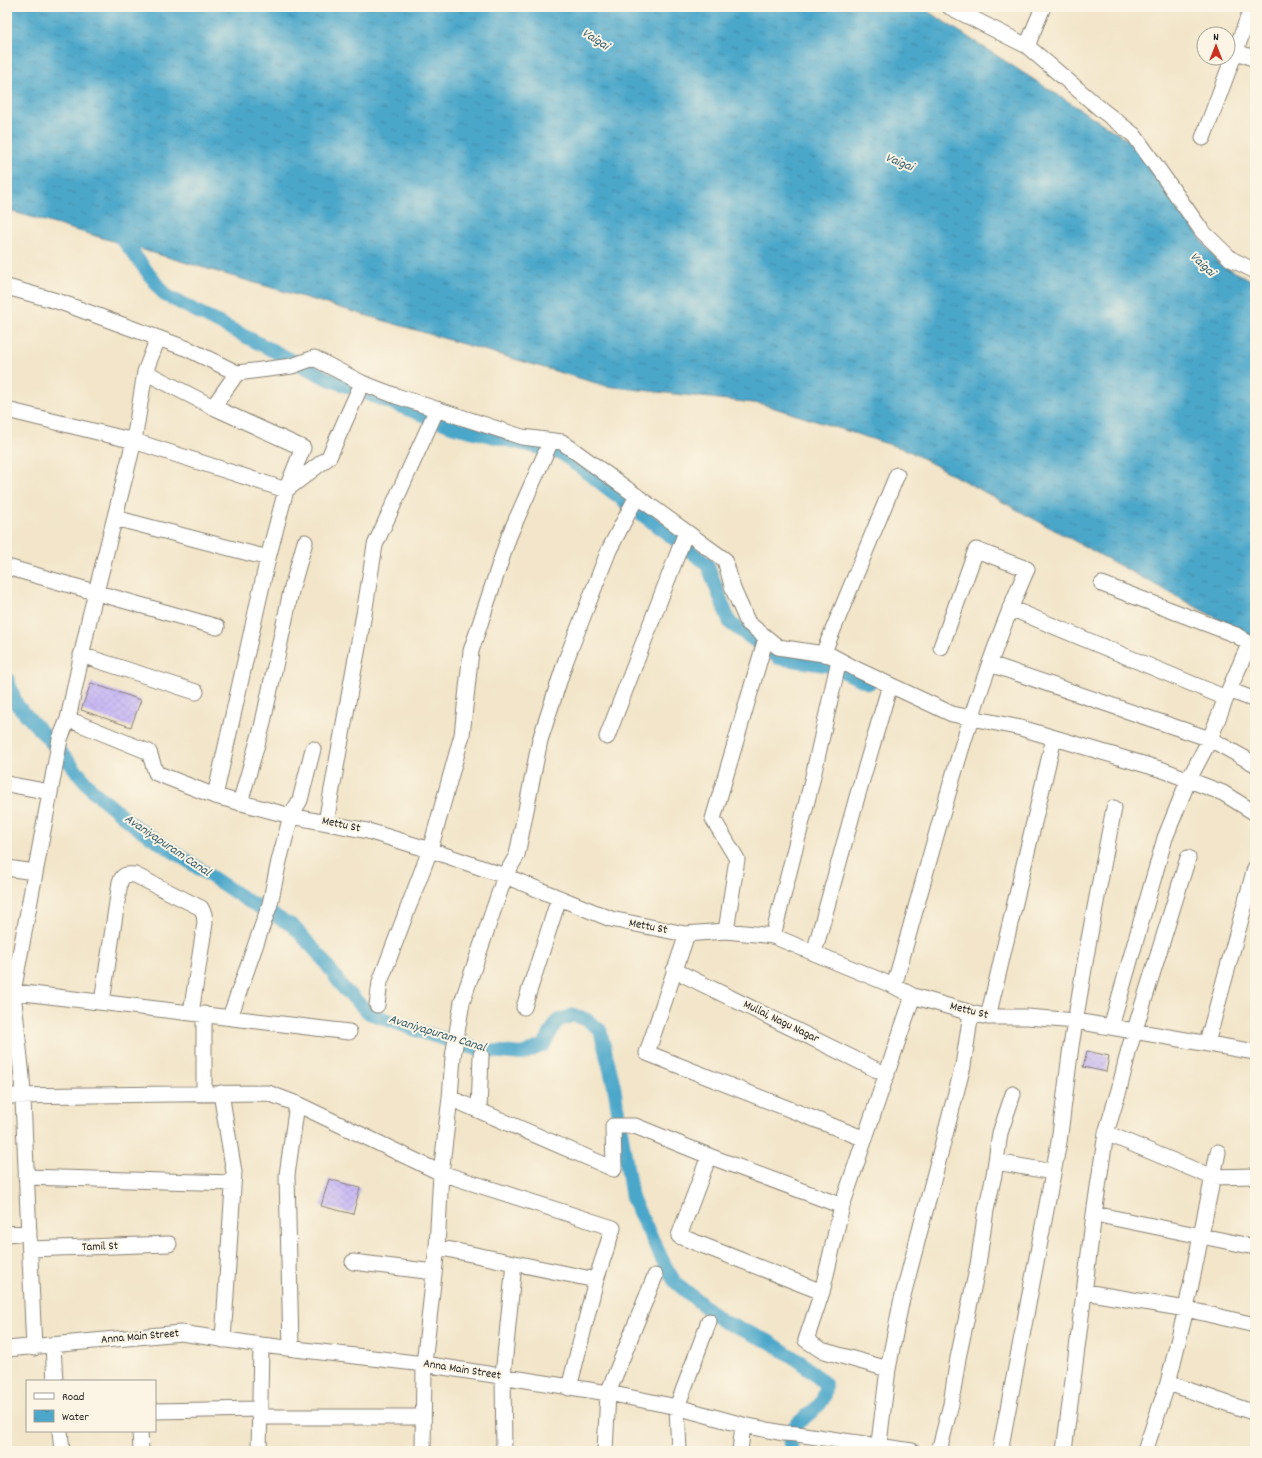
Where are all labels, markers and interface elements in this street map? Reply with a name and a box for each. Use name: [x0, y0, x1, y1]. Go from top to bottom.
water label: Vaigai: [578, 24, 614, 57]
north arrow: [1196, 26, 1236, 66]
text: N: [1213, 30, 1219, 46]
water label: Vaigai: [882, 149, 918, 178]
water label: Vaigai: [1185, 248, 1221, 284]
water label: Avaniyapuram Canal: [120, 810, 215, 882]
street label: Mettu St: [320, 813, 362, 837]
street label: Mettu St: [627, 915, 669, 939]
street label: Mullai, Nagu Nagar: [740, 996, 822, 1048]
street label: Mettu St: [948, 998, 990, 1024]
water label: Avaniyapuram Canal: [386, 1010, 489, 1058]
street label: Tamil St: [82, 1238, 119, 1256]
street label: Anna Main Street: [100, 1325, 180, 1349]
street label: Anna Main Street: [422, 1355, 503, 1385]
legend: [26, 1380, 156, 1432]
text: Road: [62, 1389, 84, 1406]
text: Water: [62, 1409, 89, 1426]

